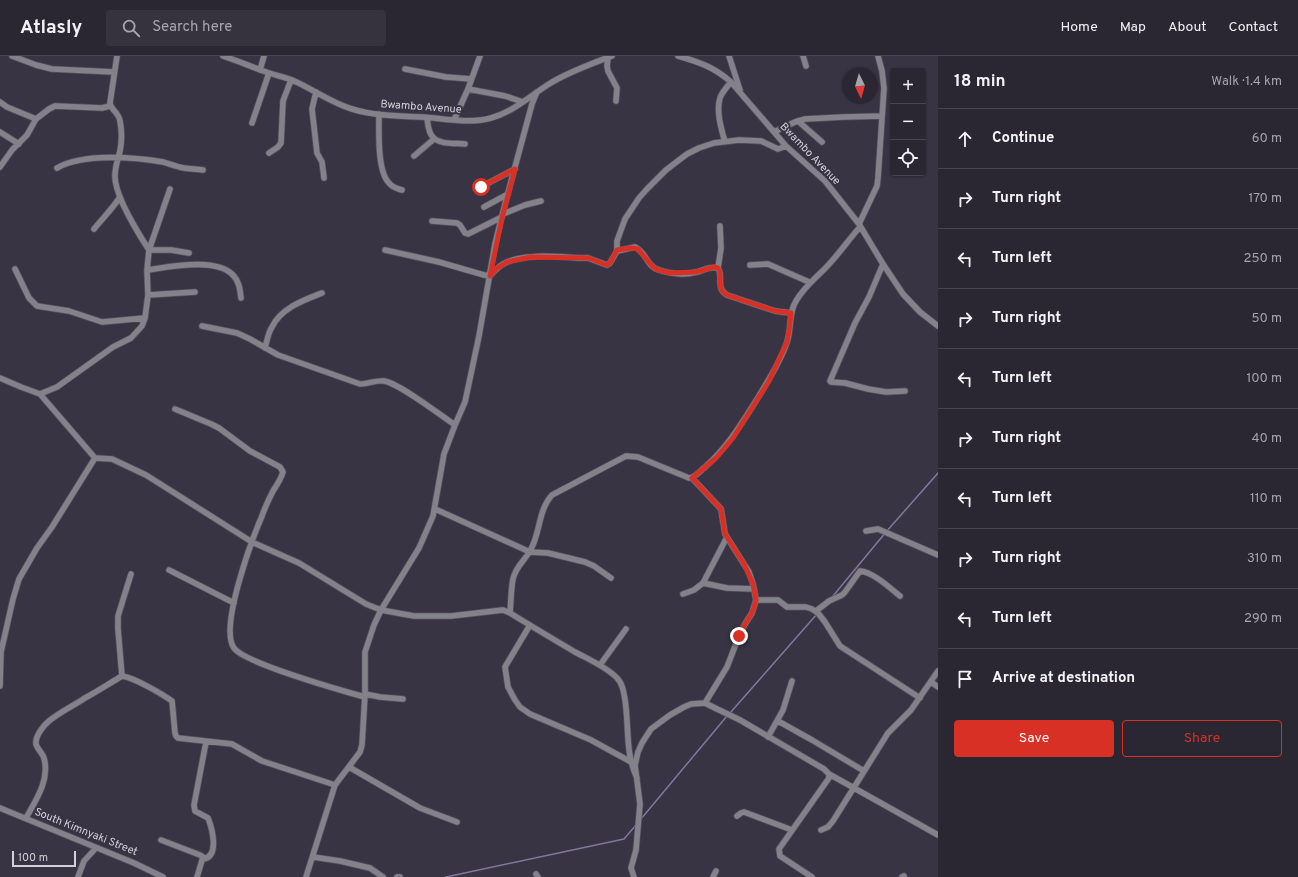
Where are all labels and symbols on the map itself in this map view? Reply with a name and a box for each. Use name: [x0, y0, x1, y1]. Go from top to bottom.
north arrow: [842, 68, 878, 104]
street label: Bwambo Avenue: [380, 97, 462, 117]
street label: Bwambo Avenue: [777, 120, 843, 188]
route start: [472, 178, 490, 196]
route end: [730, 627, 748, 645]
street label: South Kimnyaki Street: [32, 805, 140, 859]
scale bar: [12, 849, 76, 868]

